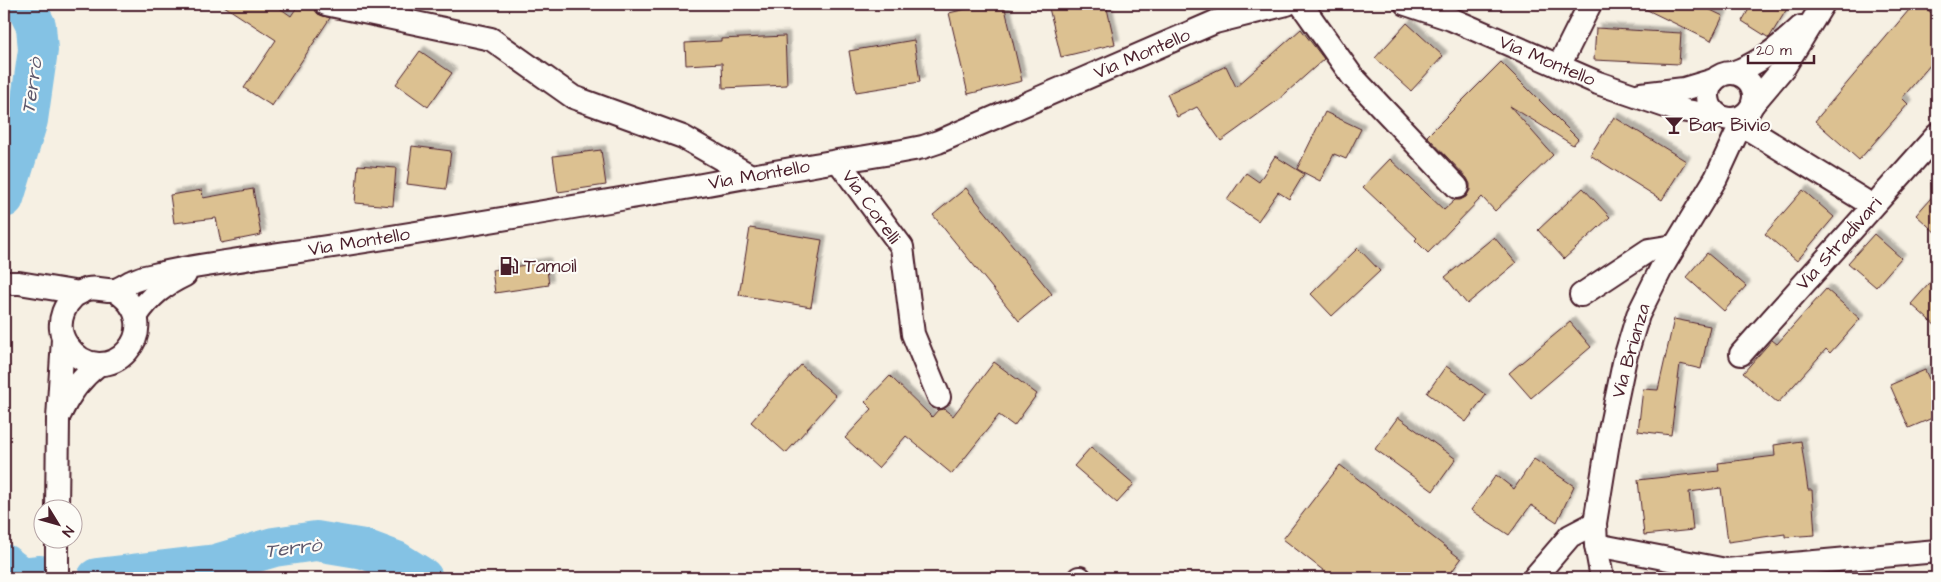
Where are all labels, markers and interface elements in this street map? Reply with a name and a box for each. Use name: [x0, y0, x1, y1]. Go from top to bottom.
street label: Via Montello: [1090, 21, 1195, 86]
street label: Via Montello: [1495, 29, 1600, 94]
scale bar: [1748, 32, 1815, 64]
text: 20 m: [1756, 40, 1792, 61]
water label: Terrò: [14, 54, 50, 116]
place label: Bar Bivio: [1689, 112, 1770, 139]
bar icon: Bar Bivio: [1663, 114, 1685, 136]
street label: Via Montello: [706, 153, 812, 197]
street label: Via Corelli: [835, 164, 907, 250]
street label: Via Stradivari: [1790, 191, 1888, 297]
street label: Via Montello: [306, 221, 412, 263]
place label: Tamoil: [524, 253, 577, 280]
fuel station icon: Tamoil: [498, 255, 520, 277]
street label: Via Brianza: [1605, 300, 1657, 401]
north arrow: [32, 500, 82, 550]
text: N: [57, 522, 78, 541]
water label: Terrò: [263, 530, 325, 565]

